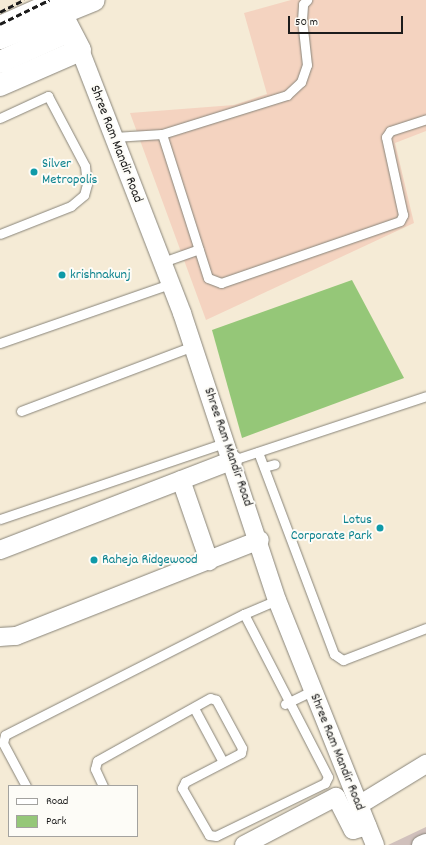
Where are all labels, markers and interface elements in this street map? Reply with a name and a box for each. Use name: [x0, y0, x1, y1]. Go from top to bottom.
scale bar: [290, 8, 405, 34]
text: 50 m: [295, 14, 318, 31]
street label: Shree Ram Mandir Road: [86, 83, 146, 205]
place label: Silver Metropolis: [42, 156, 97, 188]
marker: Silver Metropolis: [29, 167, 39, 177]
place label: krishnakunj: [70, 267, 131, 283]
marker: krishnakunj: [57, 270, 67, 280]
street label: Shree Ram Mandir Road: [200, 385, 256, 509]
place label: Lotus Corporate Park: [291, 512, 372, 544]
marker: Lotus Corporate Park: [375, 523, 385, 533]
place label: Raheja Ridgewood: [102, 552, 198, 568]
marker: Raheja Ridgewood: [89, 555, 99, 565]
street label: Shree Ram Mandir Road: [306, 691, 368, 813]
legend: [8, 785, 138, 837]
text: Road: [46, 793, 68, 810]
text: Park: [46, 813, 66, 830]

